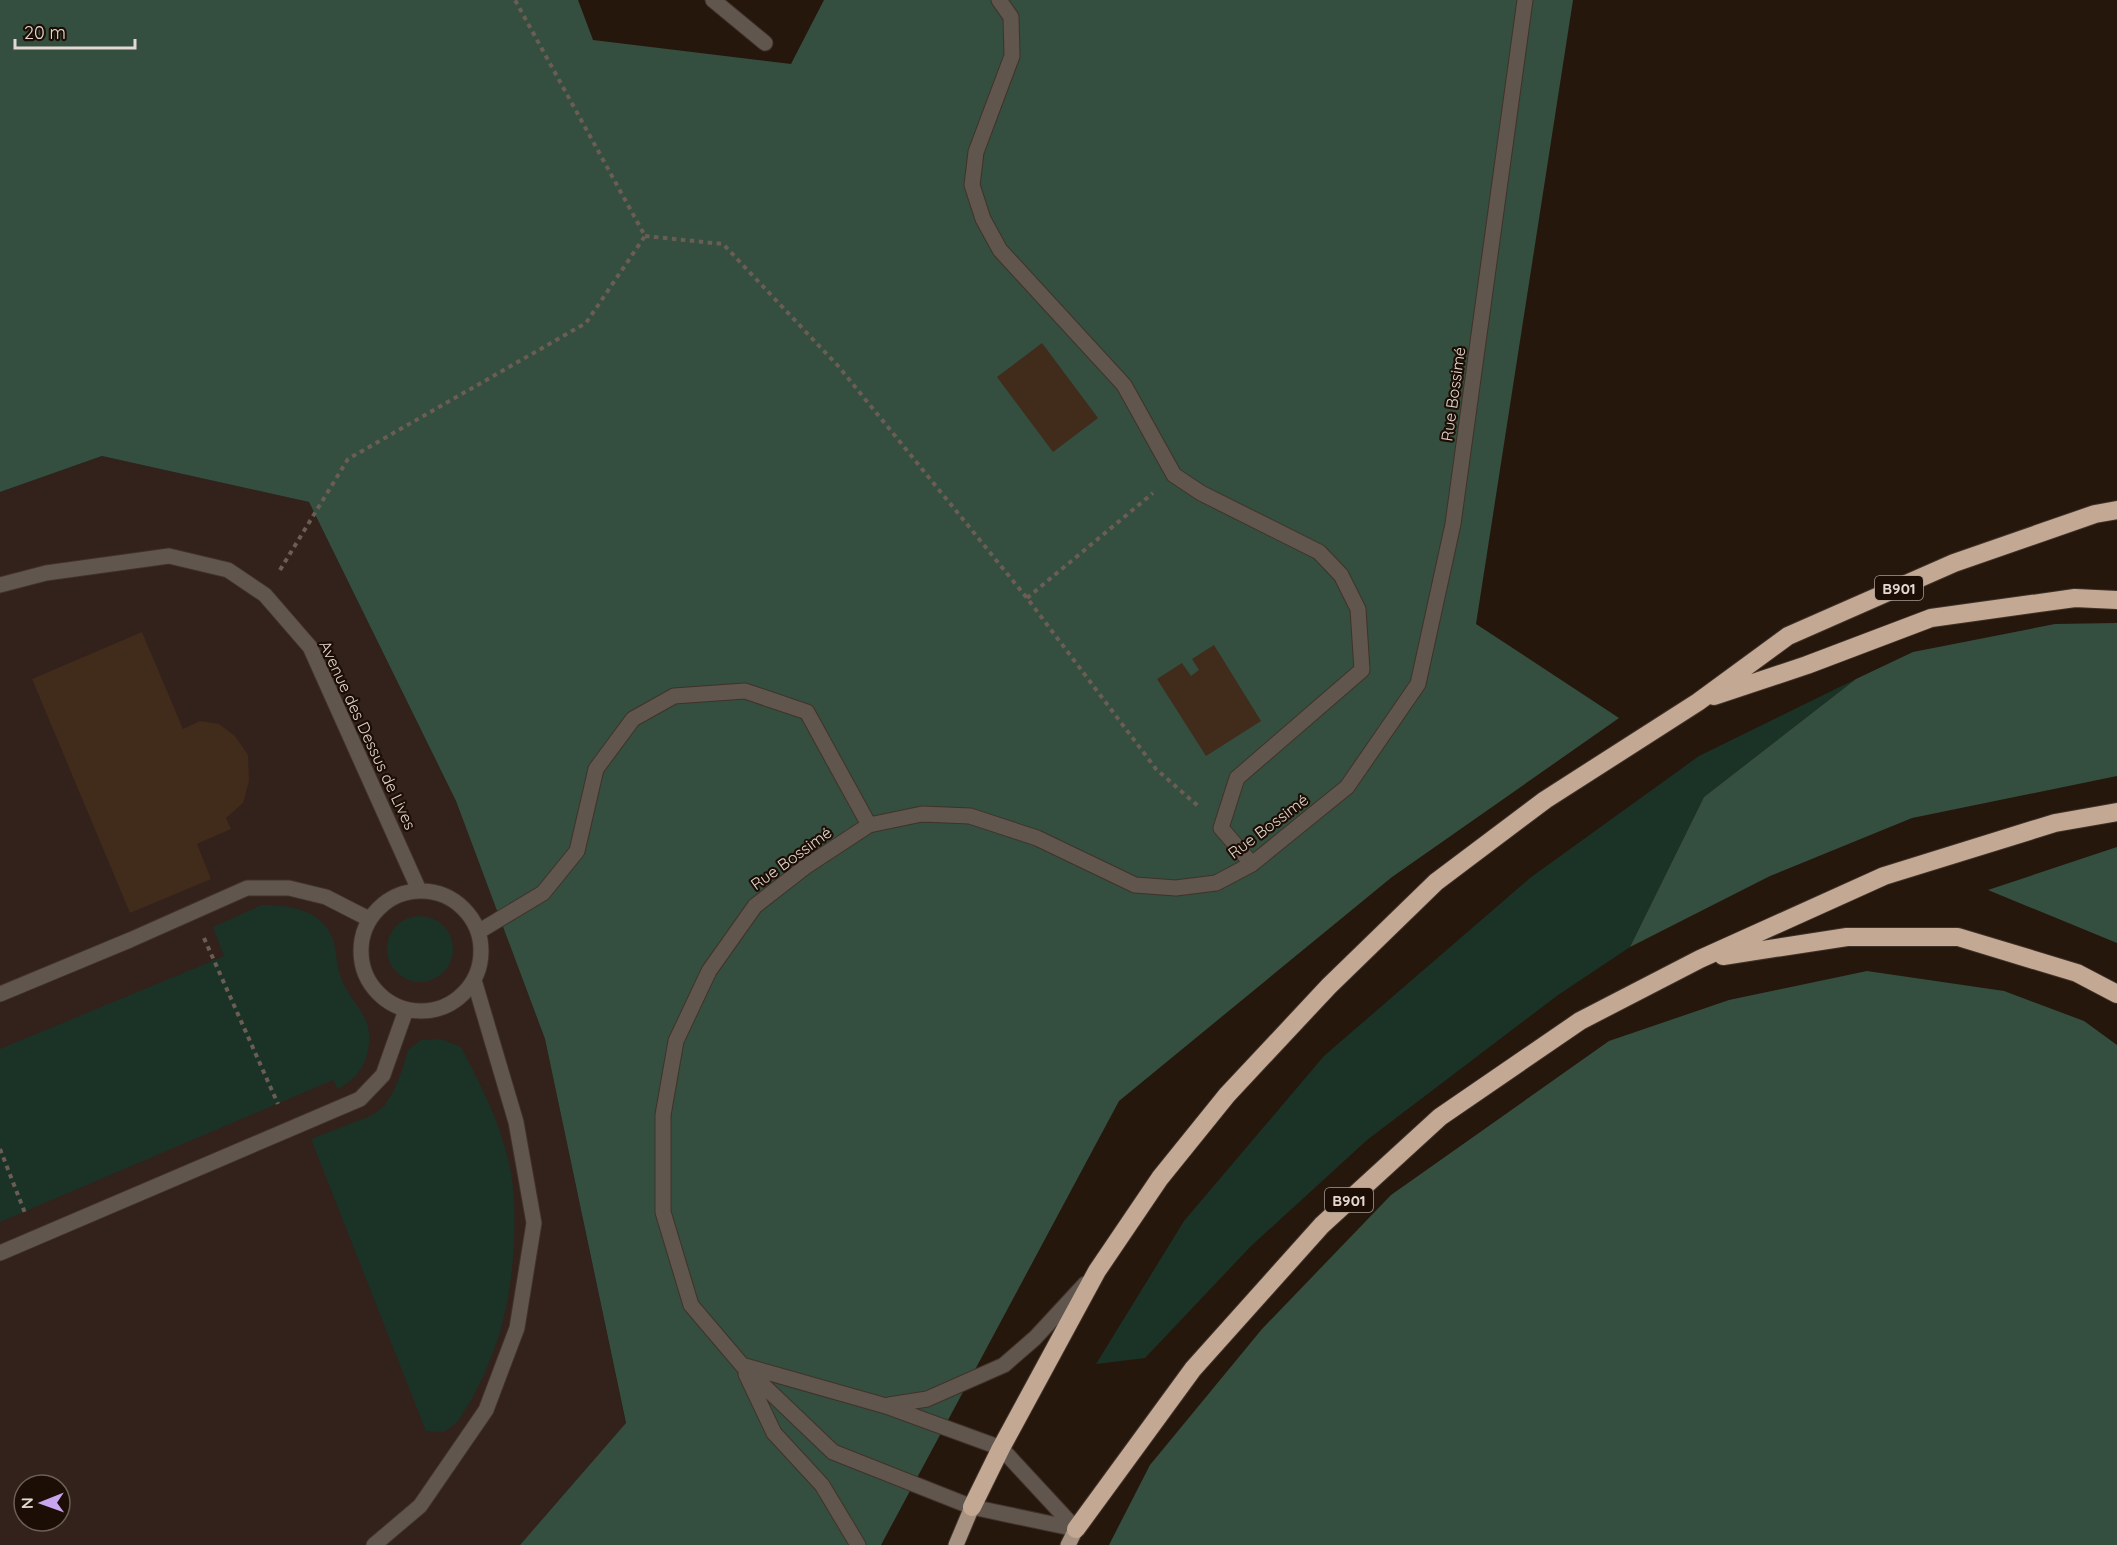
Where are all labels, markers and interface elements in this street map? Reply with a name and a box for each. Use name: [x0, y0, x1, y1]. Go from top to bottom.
scale bar: [15, 12, 135, 50]
text: 20 m: [24, 21, 66, 44]
street label: Rue Bossimé: [1436, 345, 1470, 443]
road number: B901: [1875, 576, 1923, 600]
street label: Avenue des Dessus de Lives: [315, 637, 421, 833]
street label: Rue Bossimé: [1224, 789, 1312, 863]
street label: Rue Bossimé: [747, 822, 835, 894]
road number: B901: [1325, 1188, 1373, 1212]
north arrow: [12, 1473, 72, 1533]
text: N: [17, 1497, 37, 1509]

